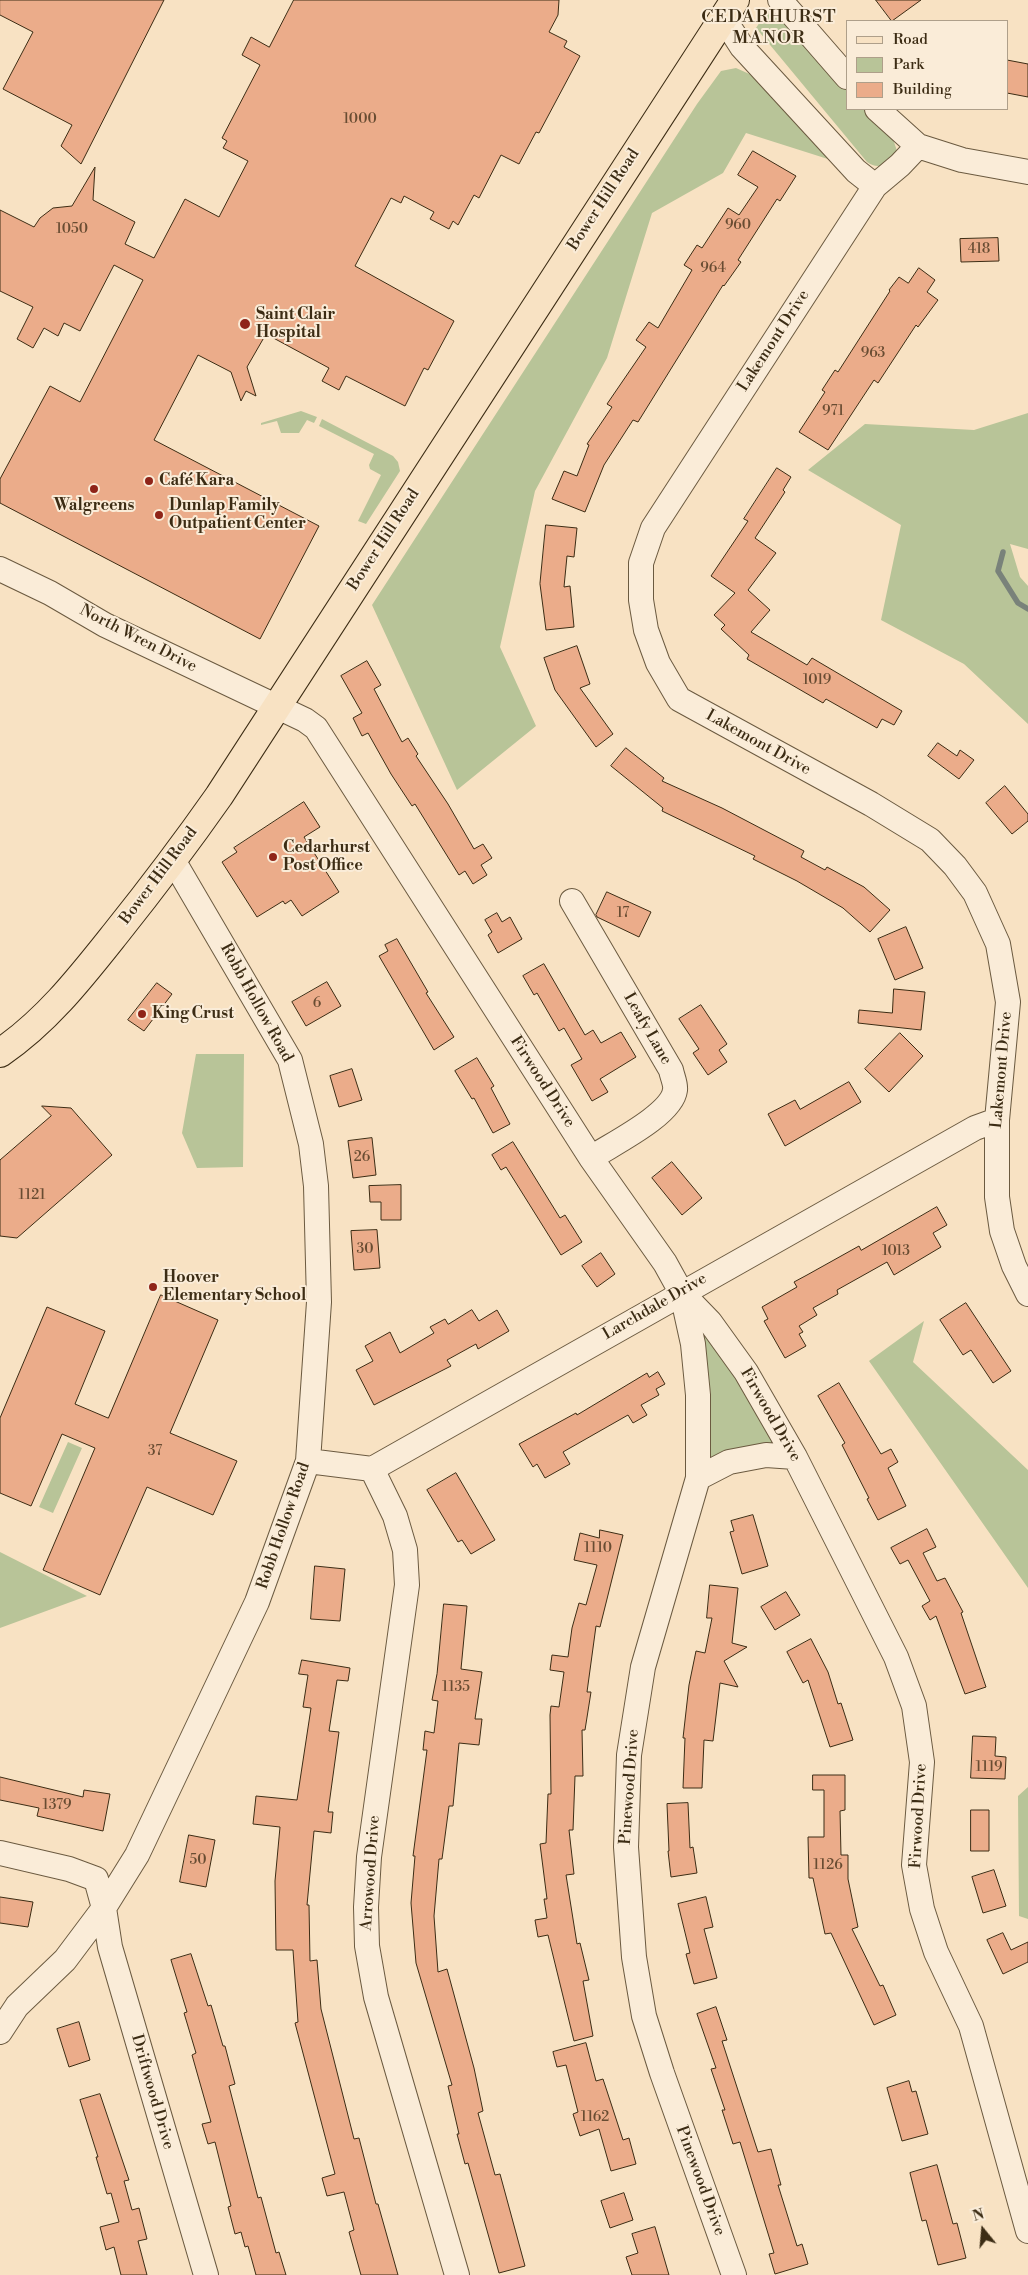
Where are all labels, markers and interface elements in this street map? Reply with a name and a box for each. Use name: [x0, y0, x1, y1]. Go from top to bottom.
district label: CEDARHURST MANOR: [700, 7, 838, 50]
legend: [846, 20, 1008, 110]
text: Road: [893, 30, 928, 49]
text: Park: [893, 55, 924, 74]
text: Building: [893, 80, 952, 99]
house number: 1000: [343, 112, 377, 128]
street label: Bower Hill Road: [564, 146, 644, 254]
house number: 960: [725, 218, 751, 234]
house number: 1050: [56, 222, 88, 238]
house number: 418: [968, 242, 990, 258]
house number: 964: [700, 261, 726, 277]
street label: Lakemont Drive: [734, 287, 814, 395]
place label: Saint Clair Hospital: [256, 305, 335, 343]
marker: Saint Clair Hospital: [238, 317, 252, 331]
house number: 963: [861, 346, 885, 362]
house number: 971: [822, 404, 844, 420]
place label: Café Kara: [159, 471, 234, 491]
marker: Café Kara: [143, 475, 155, 487]
marker: Walgreens: [88, 483, 100, 495]
street label: Bower Hill Road: [344, 486, 424, 594]
place label: Walgreens: [54, 496, 134, 516]
place label: Dunlap Family Outpatient Center: [169, 496, 306, 534]
marker: Dunlap Family Outpatient Center: [153, 509, 165, 521]
street label: North Wren Drive: [76, 601, 200, 677]
house number: 1019: [803, 673, 831, 689]
street label: Lakemont Drive: [702, 706, 814, 780]
street label: Bower Hill Road: [116, 823, 202, 929]
place label: Cedarhurst Post Office: [283, 838, 370, 876]
marker: Cedarhurst Post Office: [267, 851, 279, 863]
house number: 17: [617, 906, 629, 922]
street label: Robb Hollow Road: [215, 940, 297, 1066]
street label: Leafy Lane: [619, 990, 675, 1068]
house number: 6: [313, 996, 321, 1012]
place label: King Crust: [152, 1004, 234, 1024]
marker: King Crust: [136, 1008, 148, 1020]
street label: Lakemont Drive: [987, 1011, 1017, 1129]
street label: Firwood Drive: [505, 1033, 579, 1131]
house number: 26: [354, 1150, 370, 1166]
house number: 1121: [19, 1188, 45, 1204]
house number: 30: [356, 1242, 374, 1258]
house number: 1013: [882, 1244, 910, 1260]
place label: Hoover Elementary School: [163, 1268, 306, 1306]
street label: Larchdale Drive: [600, 1269, 710, 1345]
marker: Hoover Elementary School: [147, 1281, 159, 1293]
street label: Firwood Drive: [735, 1365, 805, 1465]
house number: 37: [148, 1444, 162, 1460]
street label: Robb Hollow Road: [253, 1460, 315, 1592]
house number: 1110: [584, 1541, 612, 1557]
house number: 1135: [442, 1680, 470, 1696]
street label: Pinewood Drive: [616, 1729, 644, 1845]
house number: 1119: [976, 1760, 1002, 1776]
street label: Firwood Drive: [907, 1763, 931, 1869]
house number: 1379: [43, 1798, 71, 1814]
street label: Arrowood Drive: [357, 1815, 385, 1931]
house number: 50: [190, 1853, 206, 1869]
house number: 1126: [813, 1858, 843, 1874]
street label: Driftwood Drive: [126, 2032, 178, 2152]
house number: 1162: [581, 2110, 609, 2126]
street label: Pinewood Drive: [671, 2123, 729, 2239]
north arrow: [958, 2205, 1008, 2255]
text: N: [971, 2205, 987, 2226]

